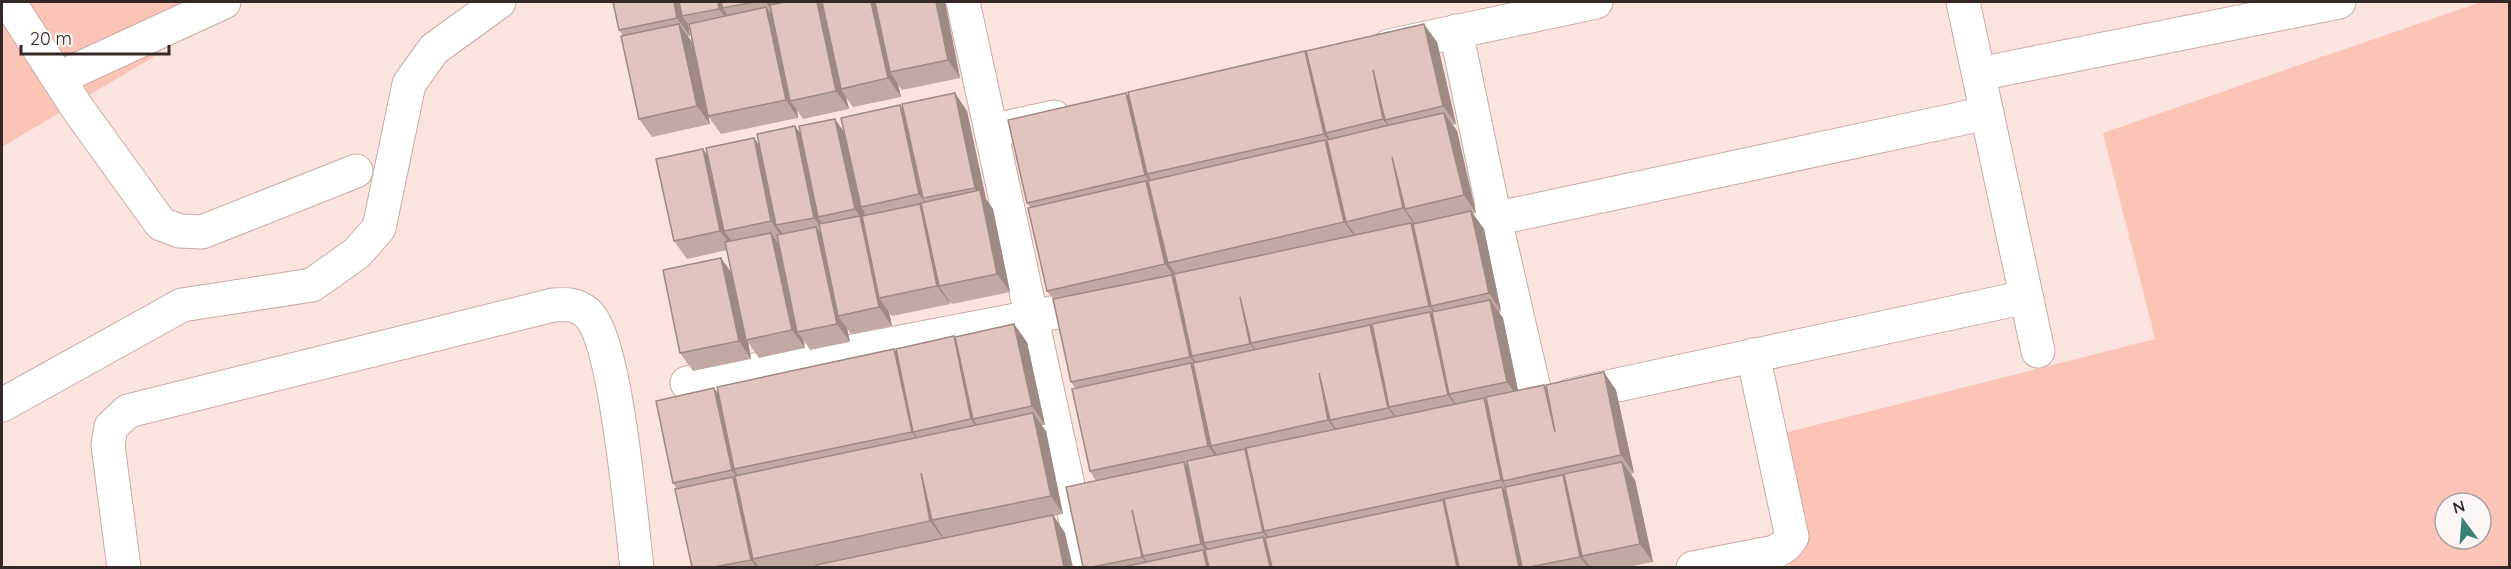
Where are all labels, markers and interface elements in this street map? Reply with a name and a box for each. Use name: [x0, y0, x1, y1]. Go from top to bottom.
scale bar: [21, 18, 170, 56]
text: 20 m: [30, 27, 72, 50]
north arrow: [2433, 491, 2493, 551]
text: N: [2450, 495, 2467, 518]

